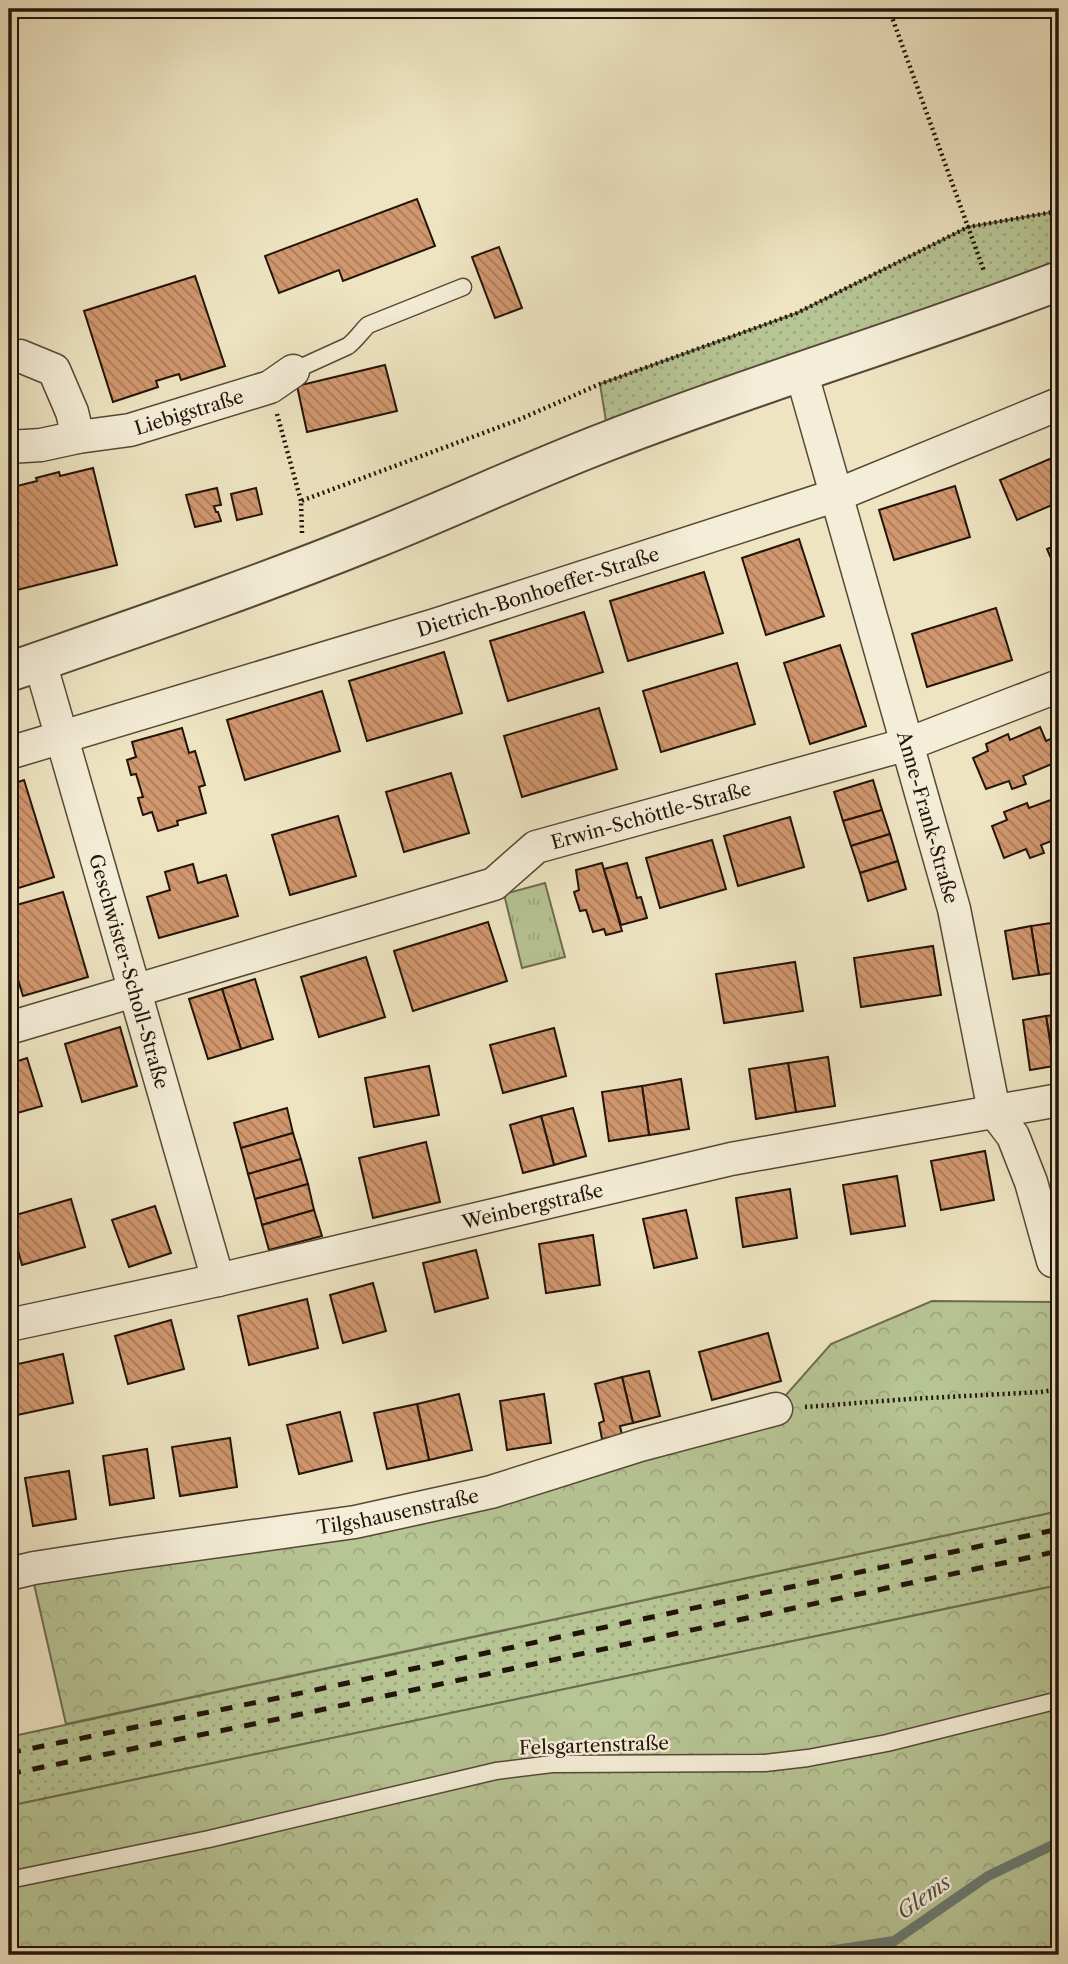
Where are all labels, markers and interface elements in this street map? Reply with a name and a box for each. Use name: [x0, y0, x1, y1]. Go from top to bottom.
street label: Liebigstraße: [132, 385, 246, 440]
street label: Dietrich-Bonhoeffer-Straße: [414, 542, 662, 642]
street label: Anne-Frank-Straße: [892, 728, 963, 906]
street label: Erwin-Schöttle-Straße: [548, 777, 753, 854]
street label: Geschwister-Scholl-Straße: [84, 851, 173, 1092]
street label: Weinbergstraße: [459, 1179, 606, 1234]
street label: Tilgshausenstraße: [315, 1484, 481, 1539]
street label: Felsgartenstraße: [519, 1731, 669, 1760]
water label: Glems: [892, 1869, 956, 1924]

